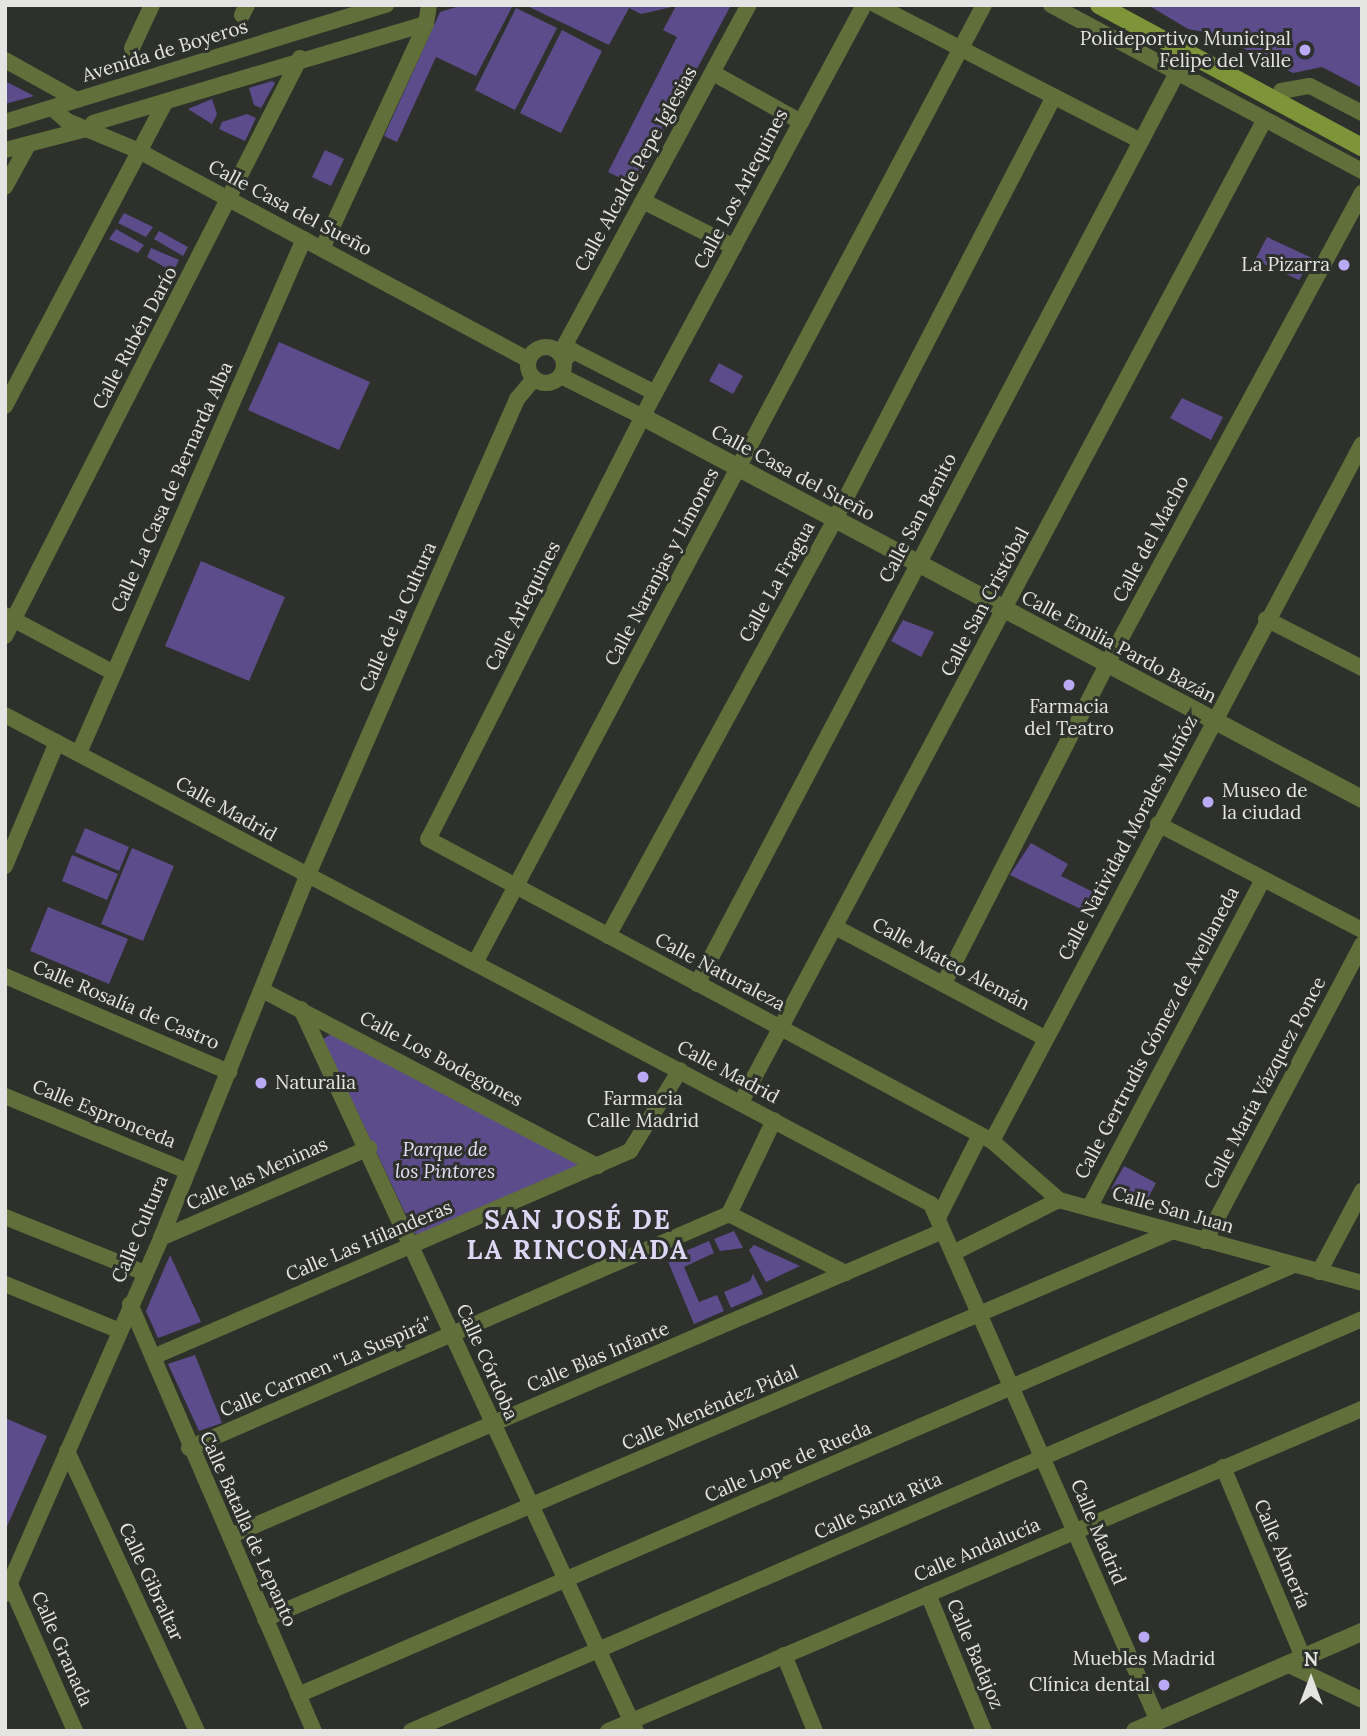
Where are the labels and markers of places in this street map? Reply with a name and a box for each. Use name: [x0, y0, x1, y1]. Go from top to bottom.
place label: Polideportivo Municipal Felipe del Valle: [1080, 28, 1291, 72]
marker: Polideportivo Municipal Felipe del Valle: [1297, 42, 1313, 58]
place label: La Pizarra: [1241, 254, 1330, 276]
marker: La Pizarra: [1336, 257, 1352, 273]
marker: Farmacia del Teatro: [1061, 677, 1077, 693]
place label: Farmacia del Teatro: [1024, 696, 1114, 740]
place label: Museo de la ciudad: [1222, 780, 1308, 824]
marker: Museo de la ciudad: [1200, 794, 1216, 810]
marker: Farmacia Calle Madrid: [635, 1069, 651, 1085]
place label: Naturalia: [275, 1072, 356, 1094]
marker: Naturalia: [253, 1075, 269, 1091]
place label: Farmacia Calle Madrid: [587, 1088, 699, 1132]
marker: Muebles Madrid: [1136, 1629, 1152, 1645]
place label: Muebles Madrid: [1073, 1648, 1215, 1670]
place label: Clínica dental: [1029, 1674, 1150, 1696]
marker: Clínica dental: [1156, 1677, 1172, 1693]

